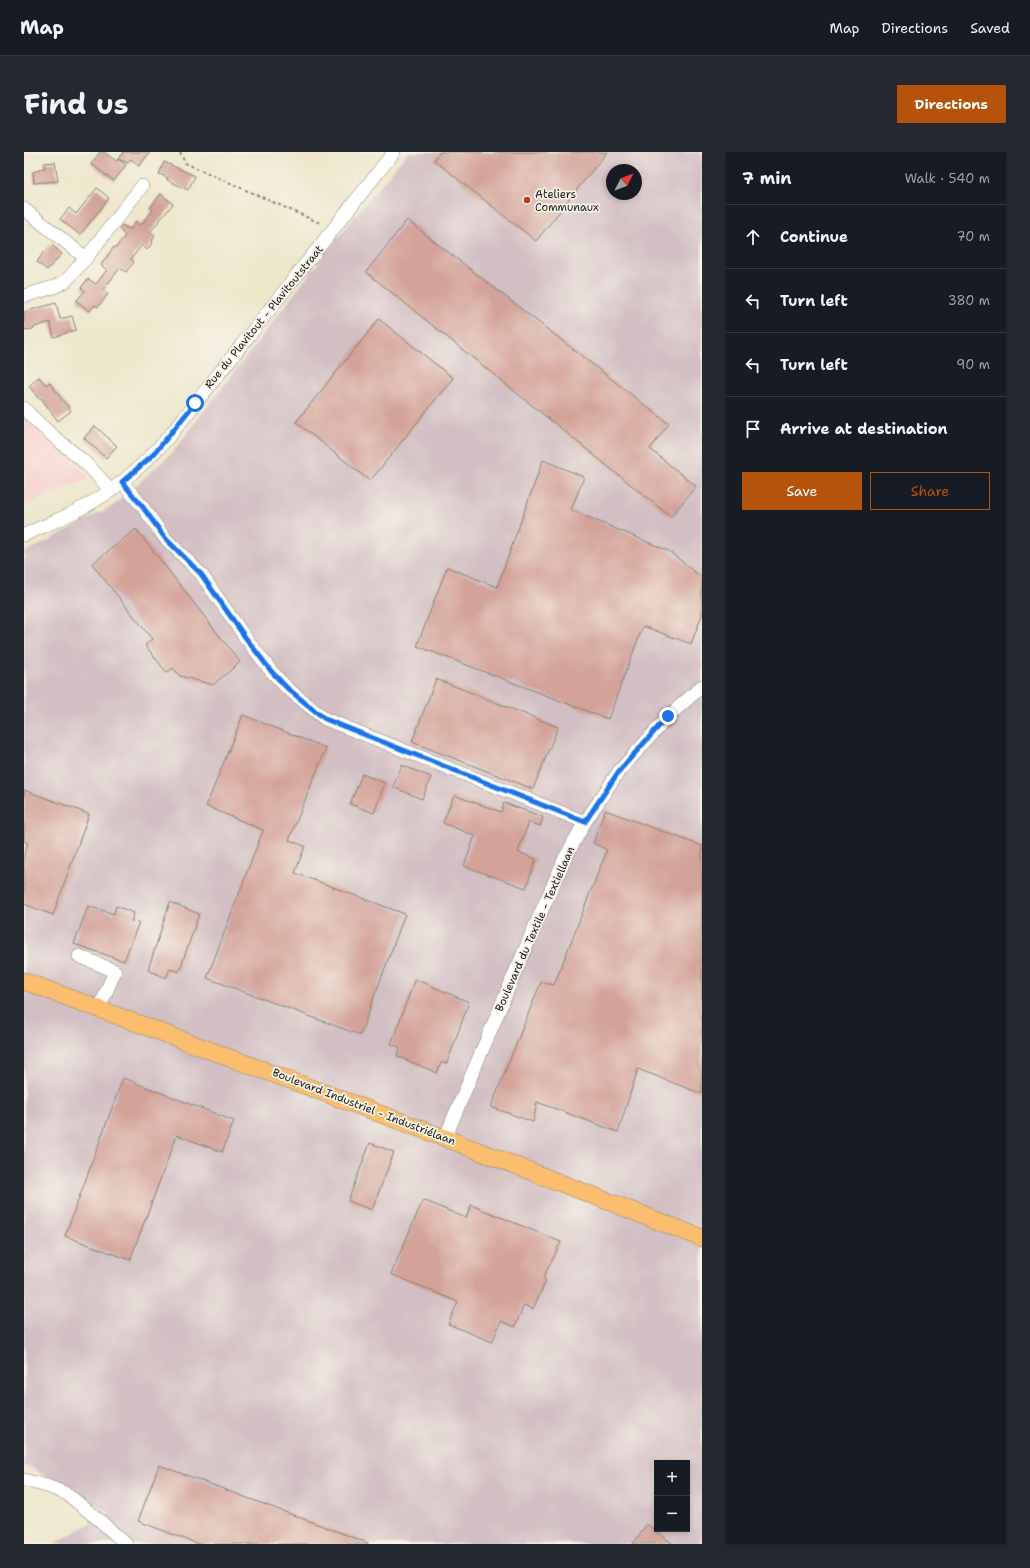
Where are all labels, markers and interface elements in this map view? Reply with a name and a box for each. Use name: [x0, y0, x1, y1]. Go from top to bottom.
text: Map: [20, 15, 64, 40]
text: Map: [830, 19, 860, 37]
text: Directions: [882, 19, 948, 37]
text: Saved: [970, 19, 1010, 37]
text: Find us: [24, 85, 129, 123]
button: Directions: [897, 85, 1006, 123]
north arrow: [606, 164, 642, 200]
text: 7 min: [742, 167, 792, 189]
text: Walk · 540 m: [905, 170, 990, 187]
place label: Ateliers Communaux: [535, 187, 599, 215]
marker: Ateliers Communaux: [522, 195, 532, 205]
icon: ahead: [742, 226, 764, 248]
text: Continue: [780, 227, 848, 247]
text: 70 m: [956, 228, 990, 245]
street label: Rue du Plavitout - Plavitoutstraat: [201, 242, 327, 392]
icon: left: [742, 290, 764, 312]
text: Turn left: [780, 291, 848, 311]
text: 380 m: [948, 292, 990, 309]
icon: left: [742, 354, 764, 376]
text: Turn left: [780, 355, 848, 375]
text: 90 m: [956, 356, 990, 373]
route start: [186, 394, 204, 412]
icon: arrive: [742, 418, 764, 440]
text: Arrive at destination: [780, 419, 948, 439]
button: Save: [742, 472, 862, 510]
button: Share: [870, 472, 990, 510]
route end: [659, 707, 677, 725]
street label: Boulevard du Textile - Textiellaan: [492, 844, 578, 1014]
street label: Boulevard Industriel - Industriélaan: [270, 1065, 458, 1149]
map controls: [654, 1460, 690, 1532]
button: +: [654, 1460, 690, 1496]
button: −: [654, 1496, 690, 1532]

